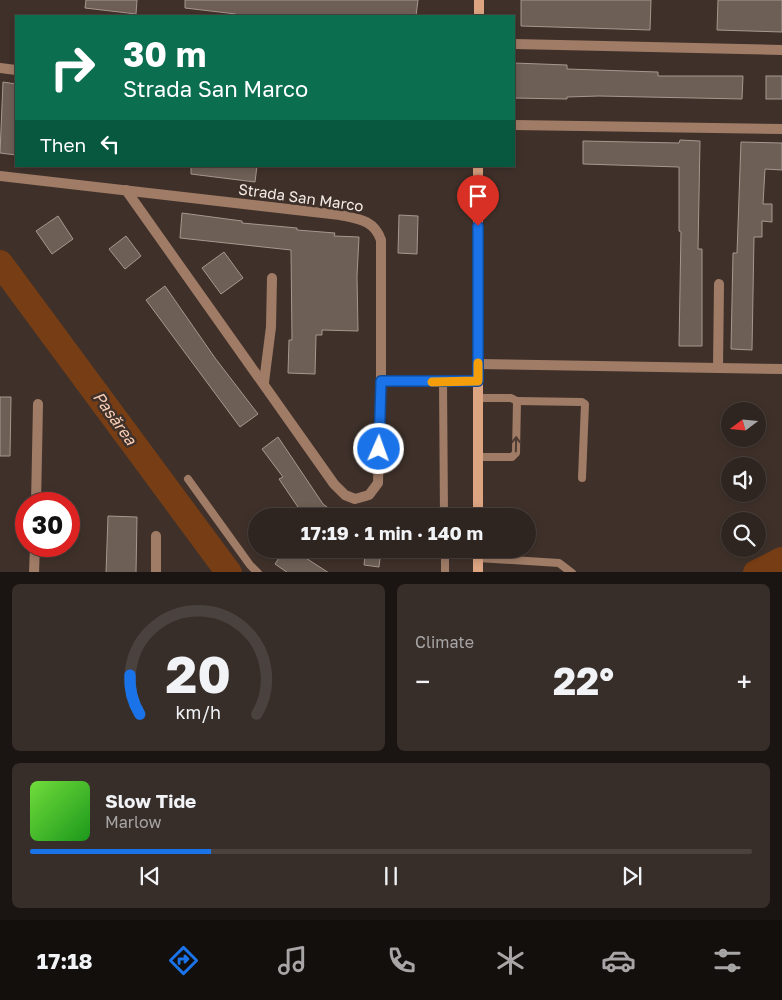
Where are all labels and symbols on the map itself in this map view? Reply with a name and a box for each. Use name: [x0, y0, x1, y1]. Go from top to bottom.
pin: [457, 175, 499, 226]
street label: Strada San Marco: [237, 179, 365, 215]
water label: Pasărea: [89, 387, 142, 449]
north arrow: [721, 402, 766, 448]
position arrow: [352, 422, 404, 474]
one-way arrow: [511, 436, 521, 452]
speed limit sign: 30: [15, 492, 80, 557]

